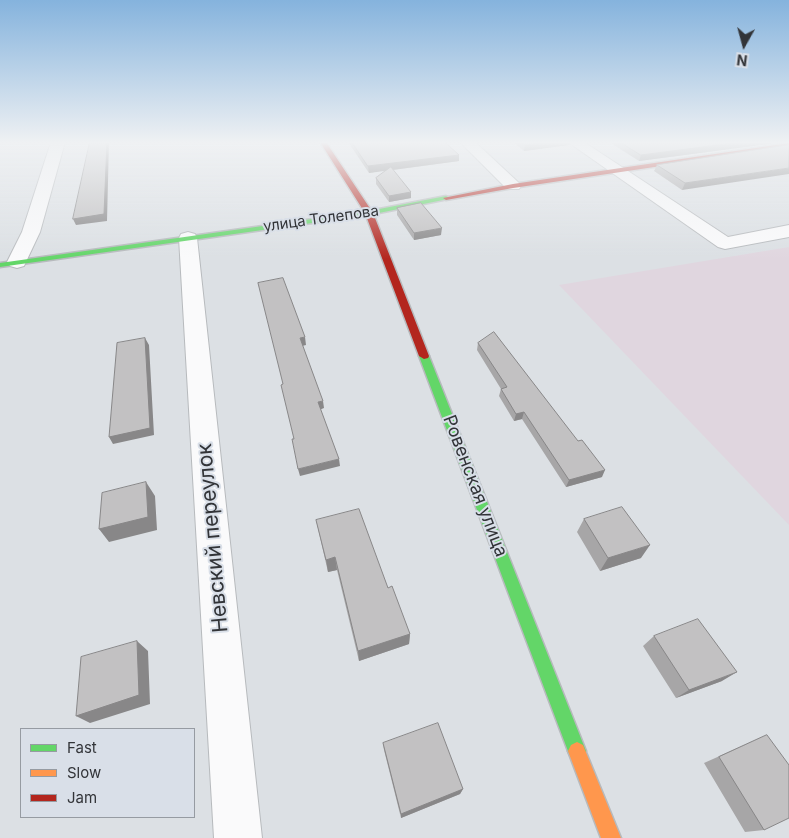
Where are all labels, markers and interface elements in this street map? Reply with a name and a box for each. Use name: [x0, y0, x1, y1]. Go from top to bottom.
north arrow: [719, 20, 769, 70]
text: N: [736, 51, 748, 69]
street label: улица Толепова: [262, 202, 380, 236]
street label: Ровенская улица: [438, 412, 512, 560]
street label: Невский переулок: [192, 442, 234, 634]
legend: [20, 728, 195, 818]
text: Fast: [67, 738, 97, 757]
text: Slow: [67, 763, 101, 782]
text: Jam: [67, 788, 97, 807]

